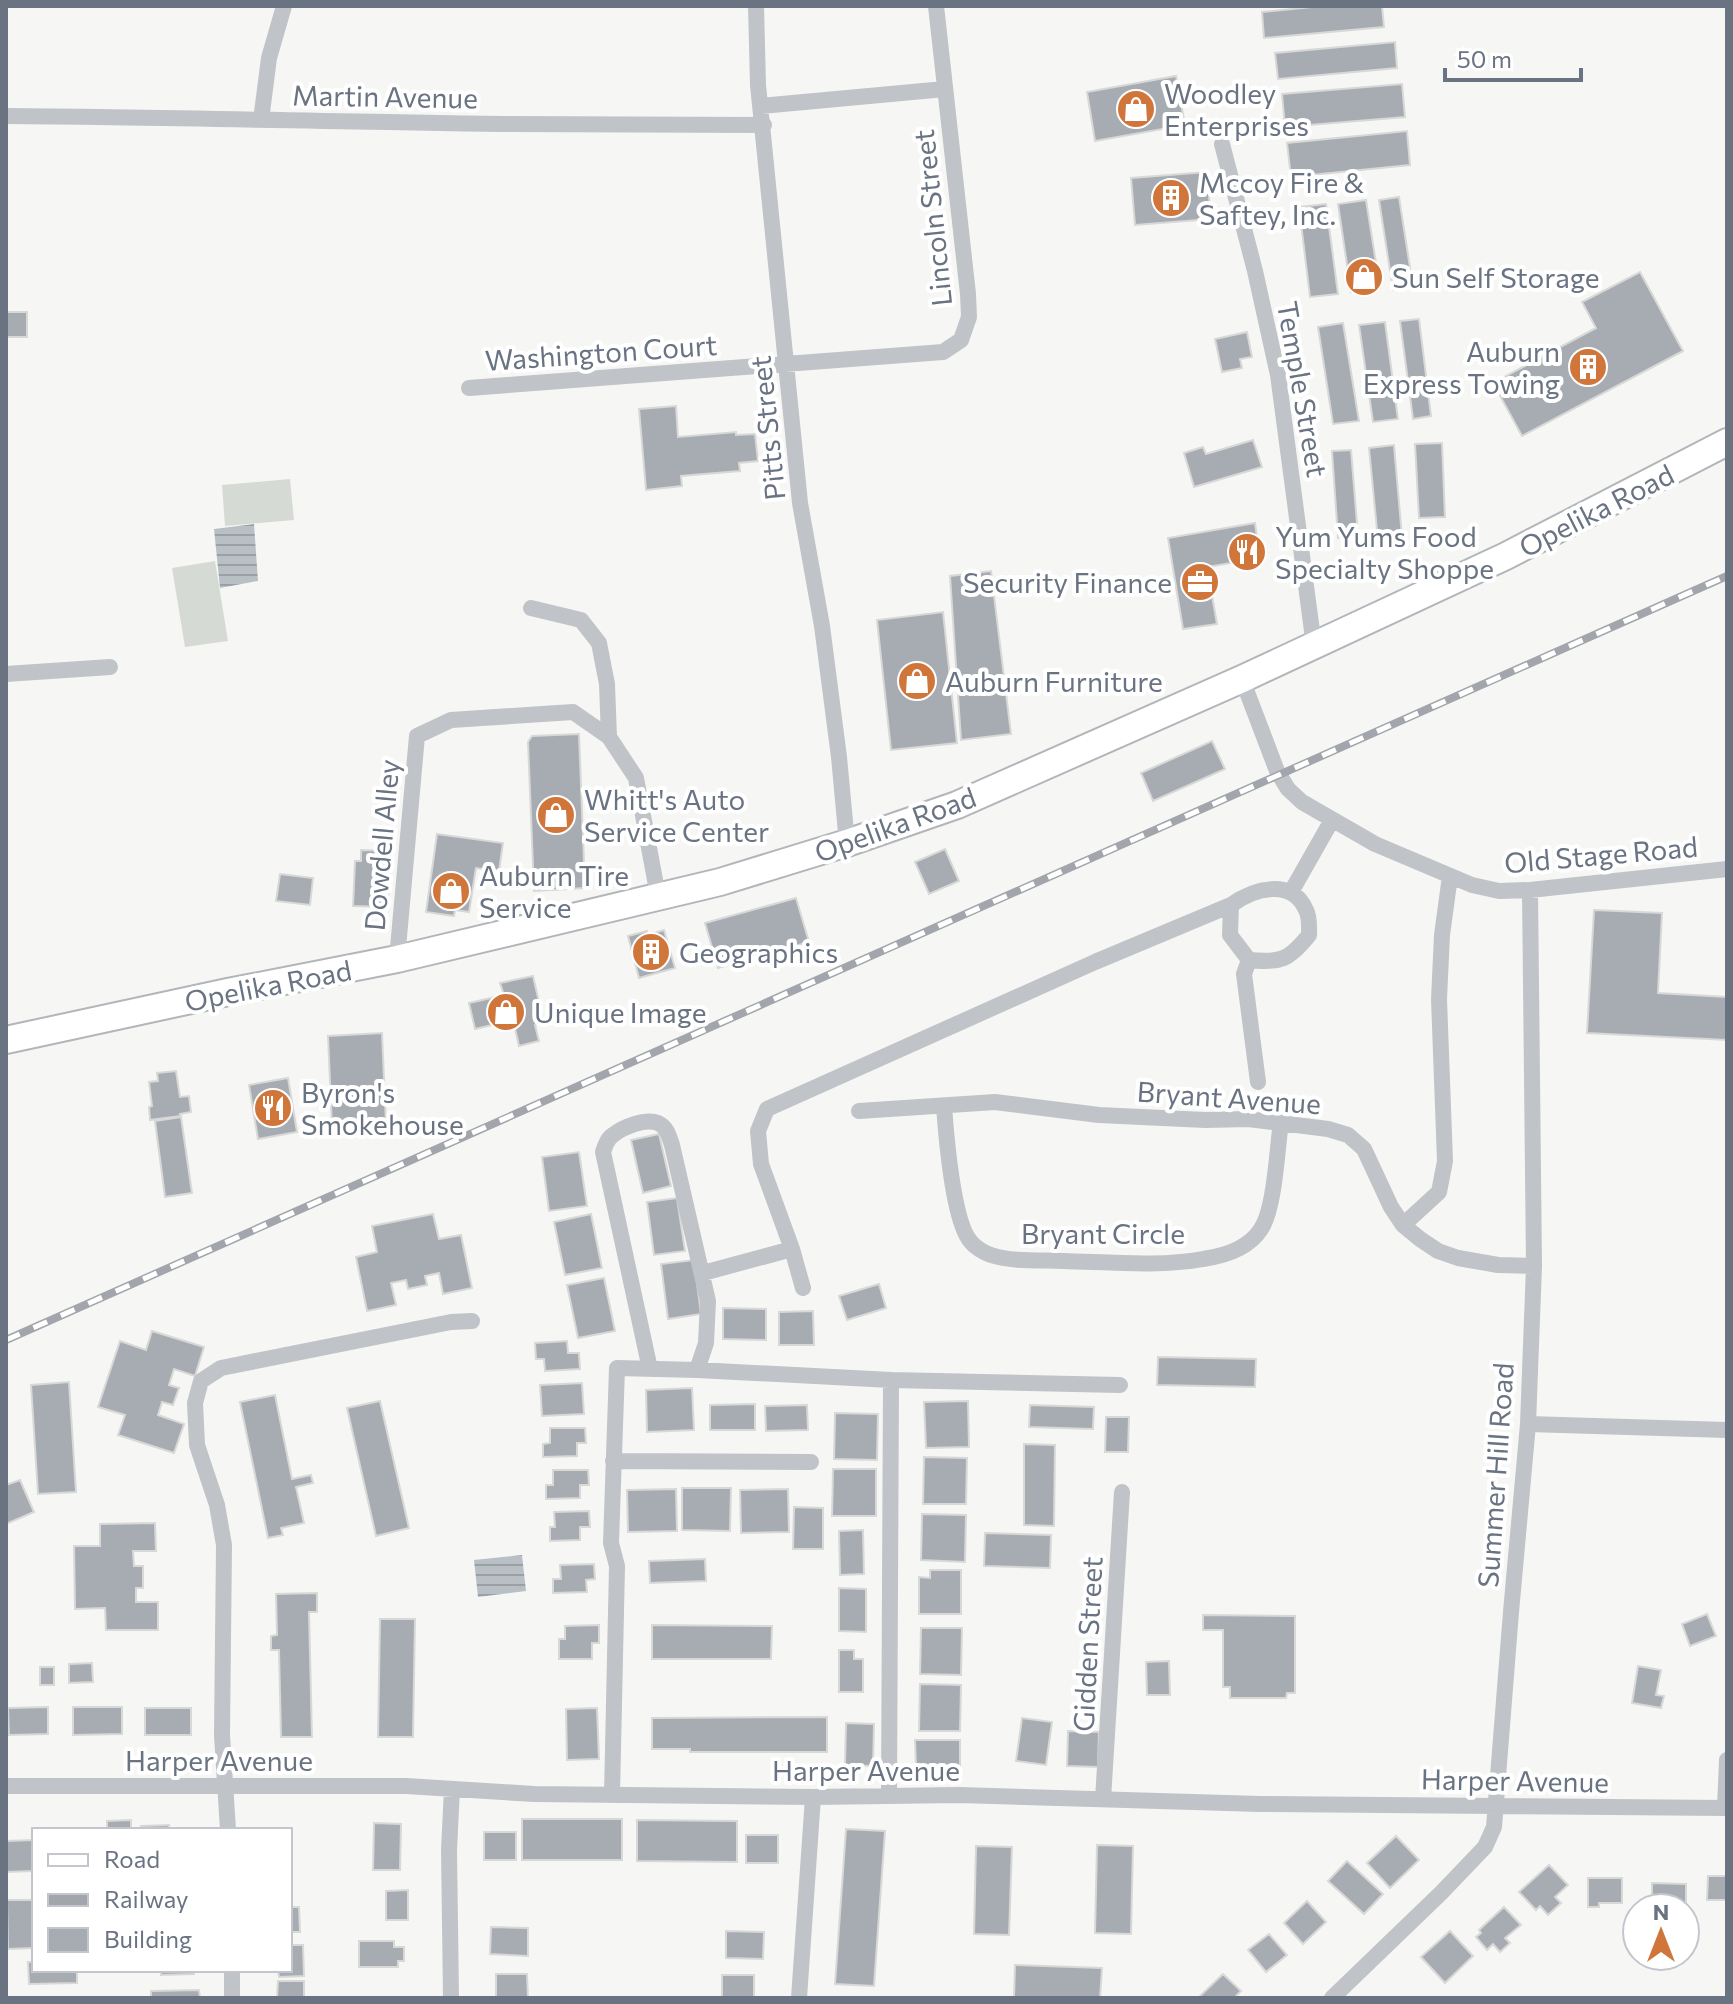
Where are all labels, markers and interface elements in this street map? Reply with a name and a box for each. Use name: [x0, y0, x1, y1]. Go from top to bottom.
scale bar: [1445, 32, 1581, 82]
text: 50 m: [1457, 44, 1512, 73]
place label: Woodley Enterprises: [1164, 76, 1309, 142]
street label: Martin Avenue: [292, 77, 478, 115]
shop icon: Woodley Enterprises: [1115, 88, 1157, 130]
street label: Lincoln Street: [906, 128, 958, 308]
place label: Mccoy Fire & Saftey, Inc.: [1199, 165, 1365, 231]
building icon: Mccoy Fire & Saftey, Inc.: [1150, 177, 1192, 219]
shop icon: Sun Self Storage: [1343, 256, 1385, 298]
place label: Sun Self Storage: [1392, 260, 1600, 294]
street label: Temple Street: [1271, 298, 1335, 480]
street label: Washington Court: [484, 327, 718, 377]
place label: Auburn Express Towing: [1363, 334, 1560, 400]
building icon: Auburn Express Towing: [1567, 346, 1609, 388]
street label: Pitts Street: [743, 354, 791, 502]
street label: Opelika Road: [1513, 456, 1679, 564]
place label: Yum Yums Food Specialty Shoppe: [1275, 519, 1494, 585]
restaurant icon: Yum Yums Food Specialty Shoppe: [1226, 531, 1268, 573]
office icon: Security Finance: [1179, 561, 1221, 603]
place label: Security Finance: [963, 565, 1172, 599]
shop icon: Auburn Furniture: [896, 660, 938, 702]
place label: Auburn Furniture: [945, 664, 1163, 698]
street label: Dowdell Alley: [357, 758, 405, 932]
street label: Opelika Road: [810, 779, 980, 869]
place label: Whitt's Auto Service Center: [584, 782, 769, 848]
shop icon: Whitt's Auto Service Center: [535, 794, 577, 836]
street label: Old Stage Road: [1503, 829, 1699, 879]
place label: Auburn Tire Service: [479, 858, 629, 924]
shop icon: Auburn Tire Service: [430, 870, 472, 912]
building icon: Geographics: [630, 931, 672, 973]
place label: Geographics: [679, 935, 838, 969]
street label: Opelika Road: [182, 952, 354, 1018]
shop icon: Unique Image: [485, 991, 527, 1033]
place label: Unique Image: [534, 995, 706, 1029]
street label: Bryant Avenue: [1136, 1074, 1322, 1120]
place label: Byron's Smokehouse: [301, 1075, 464, 1141]
restaurant icon: Byron's Smokehouse: [252, 1087, 294, 1129]
street label: Bryant Circle: [1021, 1216, 1185, 1250]
street label: Summer Hill Road: [1470, 1361, 1520, 1589]
street label: Gidden Street: [1065, 1556, 1109, 1732]
street label: Harper Avenue: [125, 1743, 313, 1777]
street label: Harper Avenue: [772, 1753, 960, 1787]
street label: Harper Avenue: [1421, 1761, 1609, 1799]
legend: [32, 1828, 292, 1972]
text: Road: [104, 1844, 160, 1873]
text: Railway: [104, 1884, 189, 1913]
north arrow: [1621, 1892, 1701, 1972]
text: N: [1653, 1898, 1669, 1925]
text: Building: [104, 1924, 192, 1953]

